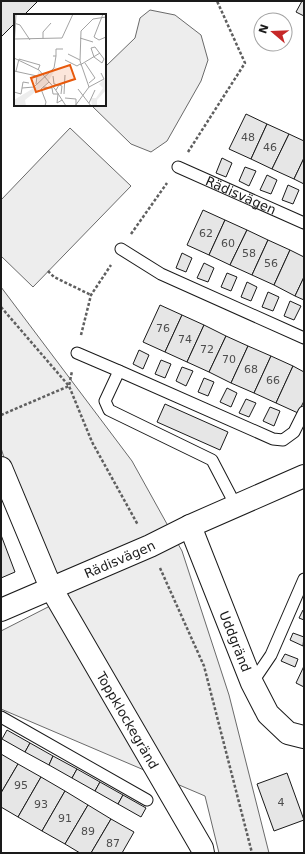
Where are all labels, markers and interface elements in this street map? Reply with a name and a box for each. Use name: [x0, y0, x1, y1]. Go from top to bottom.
north arrow: [253, 12, 293, 52]
inset map: [14, 14, 106, 106]
text: N: [256, 22, 272, 35]
house number: 48: [241, 131, 255, 144]
house number: 46: [263, 141, 277, 154]
street label: Rädisvägen: [203, 173, 279, 217]
house number: 62: [199, 227, 213, 240]
house number: 60: [221, 237, 235, 250]
house number: 58: [242, 247, 256, 260]
house number: 56: [264, 257, 278, 270]
house number: 76: [156, 322, 170, 335]
house number: 74: [178, 333, 192, 346]
house number: 72: [200, 343, 214, 356]
house number: 70: [222, 353, 236, 366]
house number: 68: [244, 363, 258, 376]
house number: 66: [266, 374, 280, 387]
street label: Rädisvägen: [82, 537, 157, 581]
street label: Uddgränd: [217, 609, 254, 674]
street label: Toppklockegränd: [93, 668, 162, 772]
house number: 95: [14, 779, 28, 792]
house number: 4: [278, 796, 285, 809]
house number: 93: [34, 798, 48, 811]
house number: 91: [58, 812, 72, 825]
house number: 89: [81, 825, 95, 838]
house number: 87: [106, 837, 120, 850]

